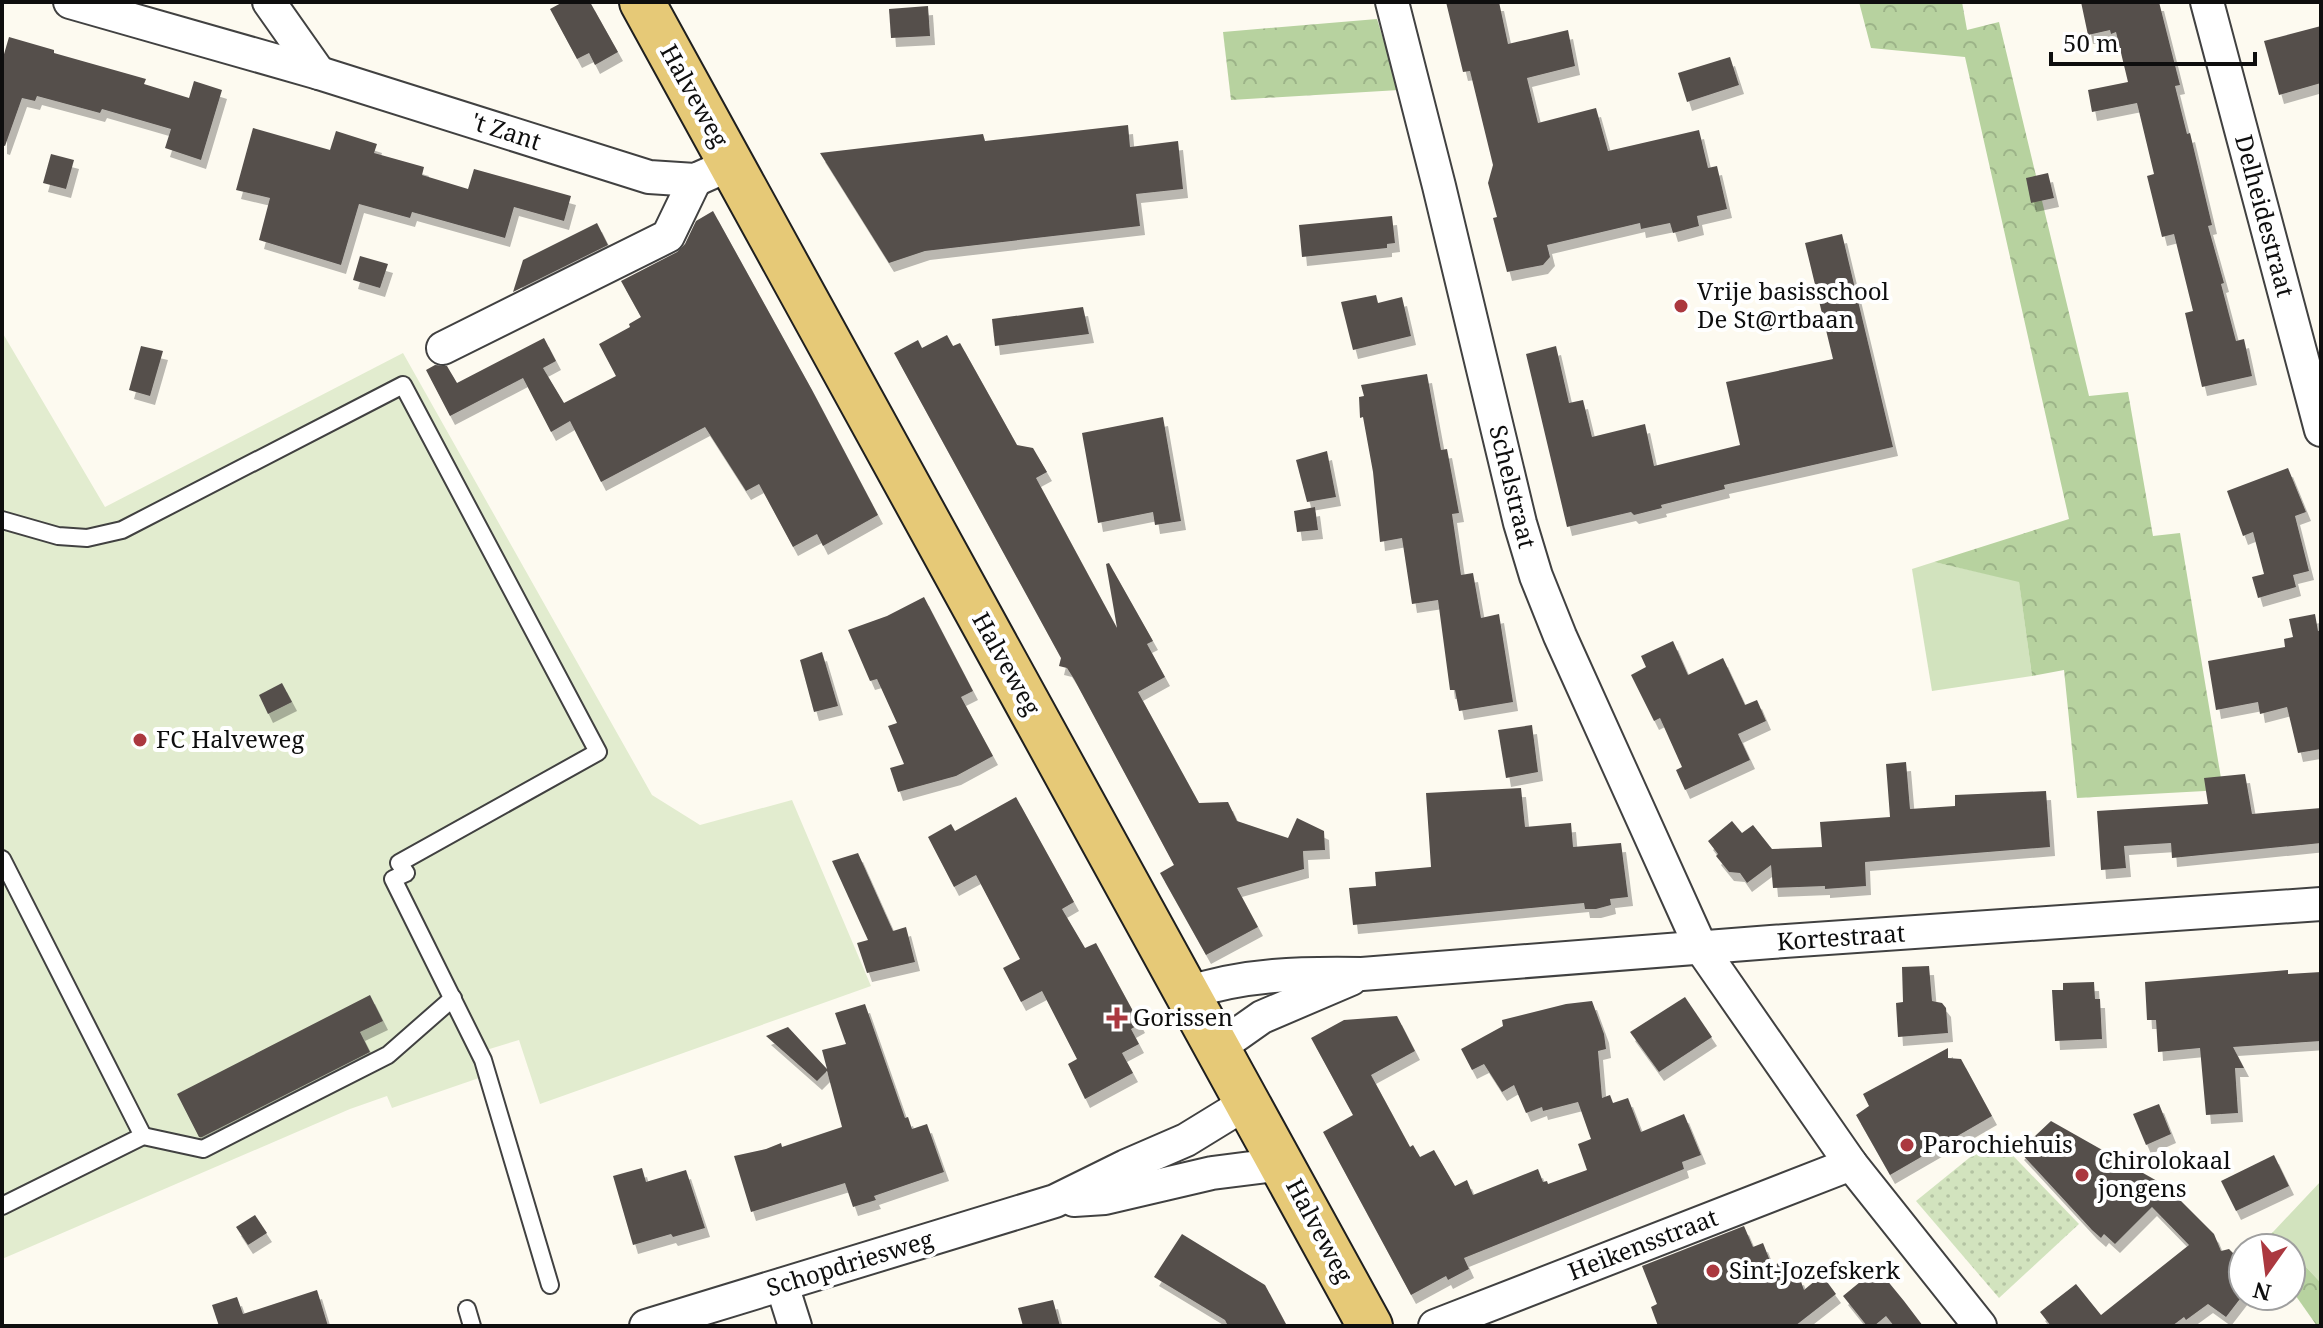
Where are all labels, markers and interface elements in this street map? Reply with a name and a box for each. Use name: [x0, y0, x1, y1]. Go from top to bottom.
scale bar: [2051, 16, 2255, 66]
text: 50 m: [2063, 26, 2119, 59]
street label: Halveweg: [653, 38, 737, 153]
street label: 't Zant: [467, 104, 546, 157]
street label: Delheidestraat: [2228, 131, 2303, 300]
place label: Vrije basisschool De St@rtbaan: [1697, 274, 1890, 335]
marker: Vrije basisschool De St@rtbaan: [1672, 297, 1690, 315]
street label: Schelstraat: [1482, 422, 1545, 552]
street label: Halveweg: [965, 606, 1049, 721]
place label: FC Halveweg: [156, 722, 304, 755]
marker: FC Halveweg: [131, 731, 149, 749]
street label: Kortestraat: [1776, 916, 1906, 957]
place label: Gorissen: [1133, 1000, 1233, 1033]
marker: Gorissen: [1108, 1009, 1126, 1027]
place label: Parochiehuis: [1923, 1127, 2073, 1160]
marker: Parochiehuis: [1898, 1136, 1916, 1154]
place label: Chirolokaal jongens: [2097, 1143, 2231, 1204]
marker: Chirolokaal jongens: [2073, 1166, 2091, 1184]
street label: Halveweg: [1279, 1173, 1361, 1288]
street label: Heikensstraat: [1563, 1200, 1722, 1287]
street label: Schopdriesweg: [762, 1222, 937, 1304]
north arrow: [2227, 1232, 2307, 1312]
place label: Sint-Jozefskerk: [1729, 1253, 1901, 1286]
marker: Sint-Jozefskerk: [1704, 1262, 1722, 1280]
text: N: [2250, 1276, 2274, 1309]

